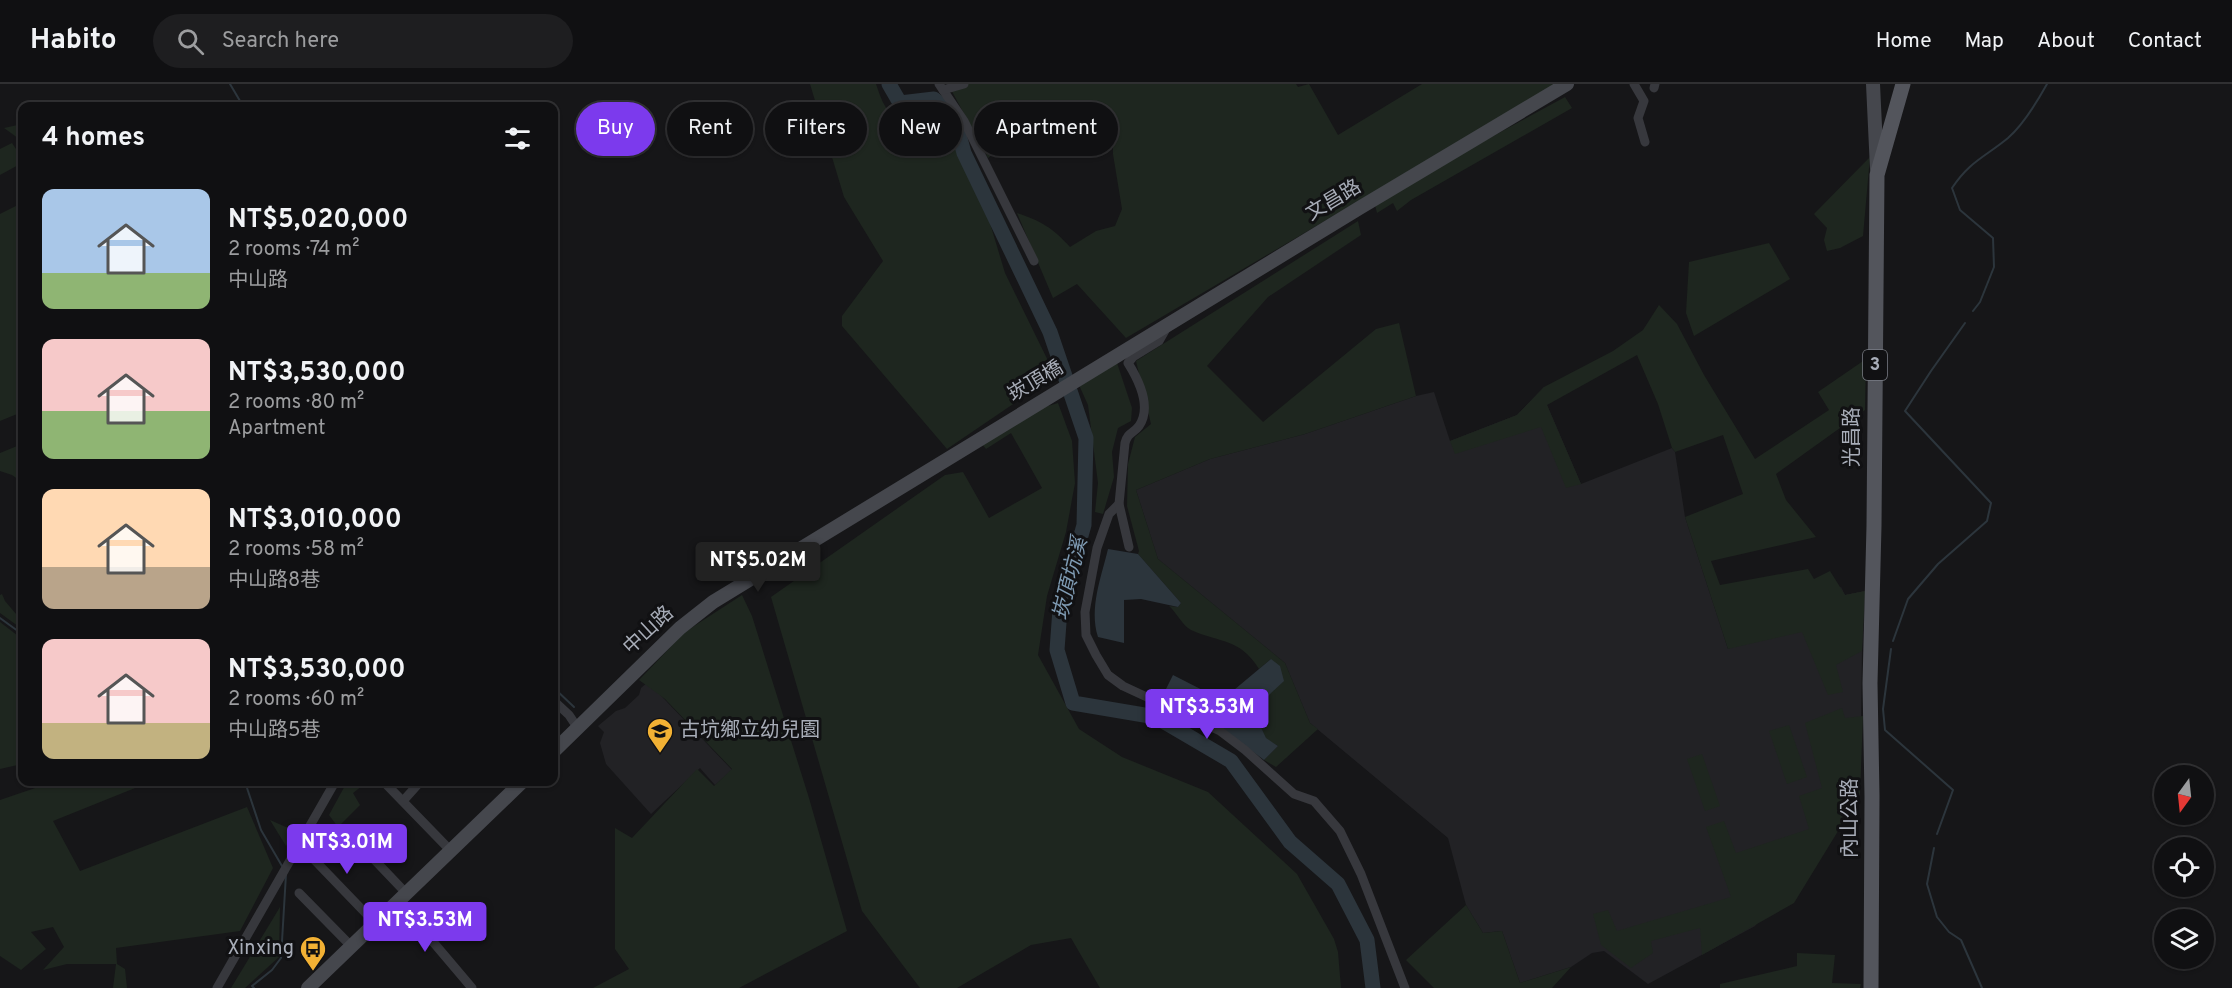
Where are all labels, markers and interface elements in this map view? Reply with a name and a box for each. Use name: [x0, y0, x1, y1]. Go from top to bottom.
search box: [153, 14, 573, 68]
text: Habito: [30, 23, 117, 59]
icon: search: [174, 25, 207, 58]
text: Search here: [222, 28, 339, 55]
text: Home: [1876, 28, 1932, 55]
text: Map: [1965, 28, 2004, 55]
text: About: [2037, 28, 2095, 55]
text: Contact: [2128, 28, 2202, 55]
chip: Buy: [576, 102, 655, 156]
chip: Rent: [667, 102, 753, 156]
chip: Filters: [765, 102, 867, 156]
chip: New: [879, 102, 962, 156]
chip: Apartment: [974, 102, 1118, 156]
text: 4 homes: [42, 122, 145, 155]
icon: filters: [501, 122, 534, 155]
street label: 文昌路: [1302, 174, 1366, 228]
text: NT$5,020,000: [228, 204, 408, 237]
icon: home: [90, 213, 162, 285]
text: 2 rooms · 74 m²: [228, 237, 359, 263]
text: 中山路: [228, 268, 288, 294]
road number: 3: [1863, 350, 1887, 380]
street label: 崁頂橋: [1004, 355, 1068, 409]
text: NT$3,530,000: [228, 357, 406, 390]
icon: home: [90, 363, 162, 435]
text: 2 rooms · 80 m²: [228, 390, 364, 416]
street label: 光昌路: [1840, 407, 1866, 467]
text: Apartment: [228, 416, 326, 442]
text: NT$3,010,000: [228, 504, 402, 537]
icon: home: [90, 513, 162, 585]
water label: 崁頂坑溪: [1048, 532, 1095, 623]
text: 2 rooms · 58 m²: [228, 537, 364, 563]
pin: NT$5.02M: [696, 542, 820, 593]
text: NT$5.02M: [709, 548, 807, 574]
text: 中山路8巷: [228, 568, 320, 594]
street label: 中山路: [618, 601, 680, 661]
text: NT$3,530,000: [228, 654, 406, 687]
icon: home: [90, 663, 162, 735]
text: 2 rooms · 60 m²: [228, 687, 364, 713]
pin: NT$3.53M: [1145, 689, 1269, 740]
text: NT$3.53M: [1159, 695, 1255, 721]
school or university icon: 古坑鄉立幼兒園: [645, 716, 675, 754]
text: 中山路5巷: [228, 718, 320, 744]
place label: 古坑鄉立幼兒園: [680, 718, 820, 744]
north arrow: [2154, 765, 2214, 825]
map controls: [2154, 765, 2214, 969]
street label: 內山公路: [1838, 778, 1864, 858]
pin: NT$3.01M: [285, 824, 409, 875]
text: NT$3.01M: [301, 830, 393, 856]
button: locate: [2154, 837, 2214, 897]
pin: NT$3.53M: [363, 902, 487, 953]
text: NT$3.53M: [377, 908, 473, 934]
button: layers: [2154, 909, 2214, 969]
bus stop icon: Xinxing: [298, 934, 328, 972]
place label: Xinxing: [227, 936, 294, 962]

